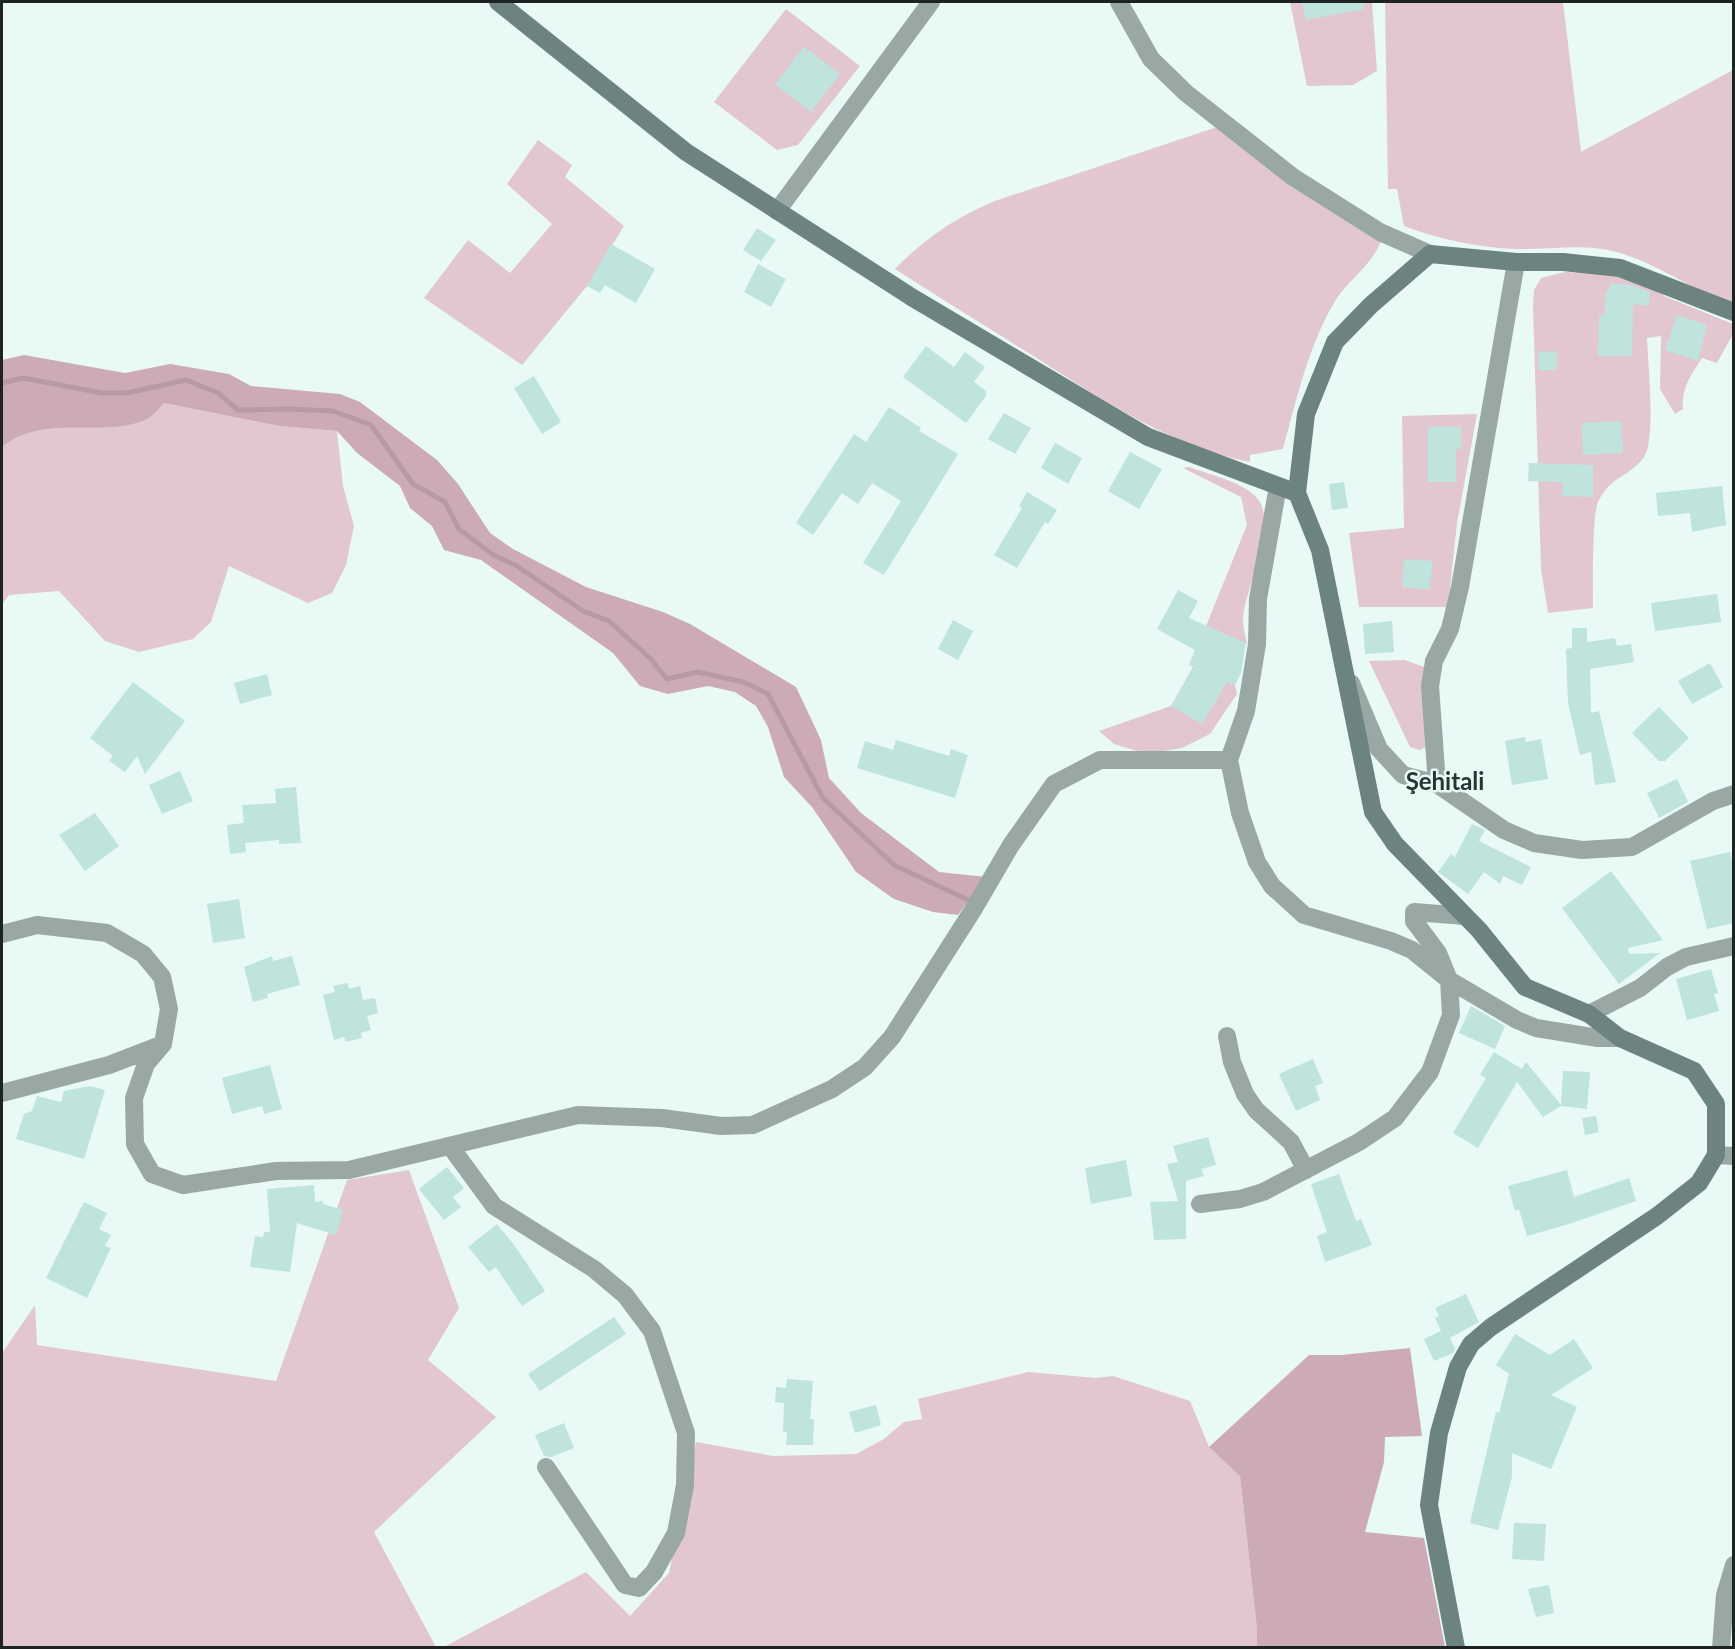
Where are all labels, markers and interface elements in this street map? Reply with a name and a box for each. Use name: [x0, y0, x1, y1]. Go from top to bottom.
district label: Şehitali: [1406, 766, 1484, 795]

